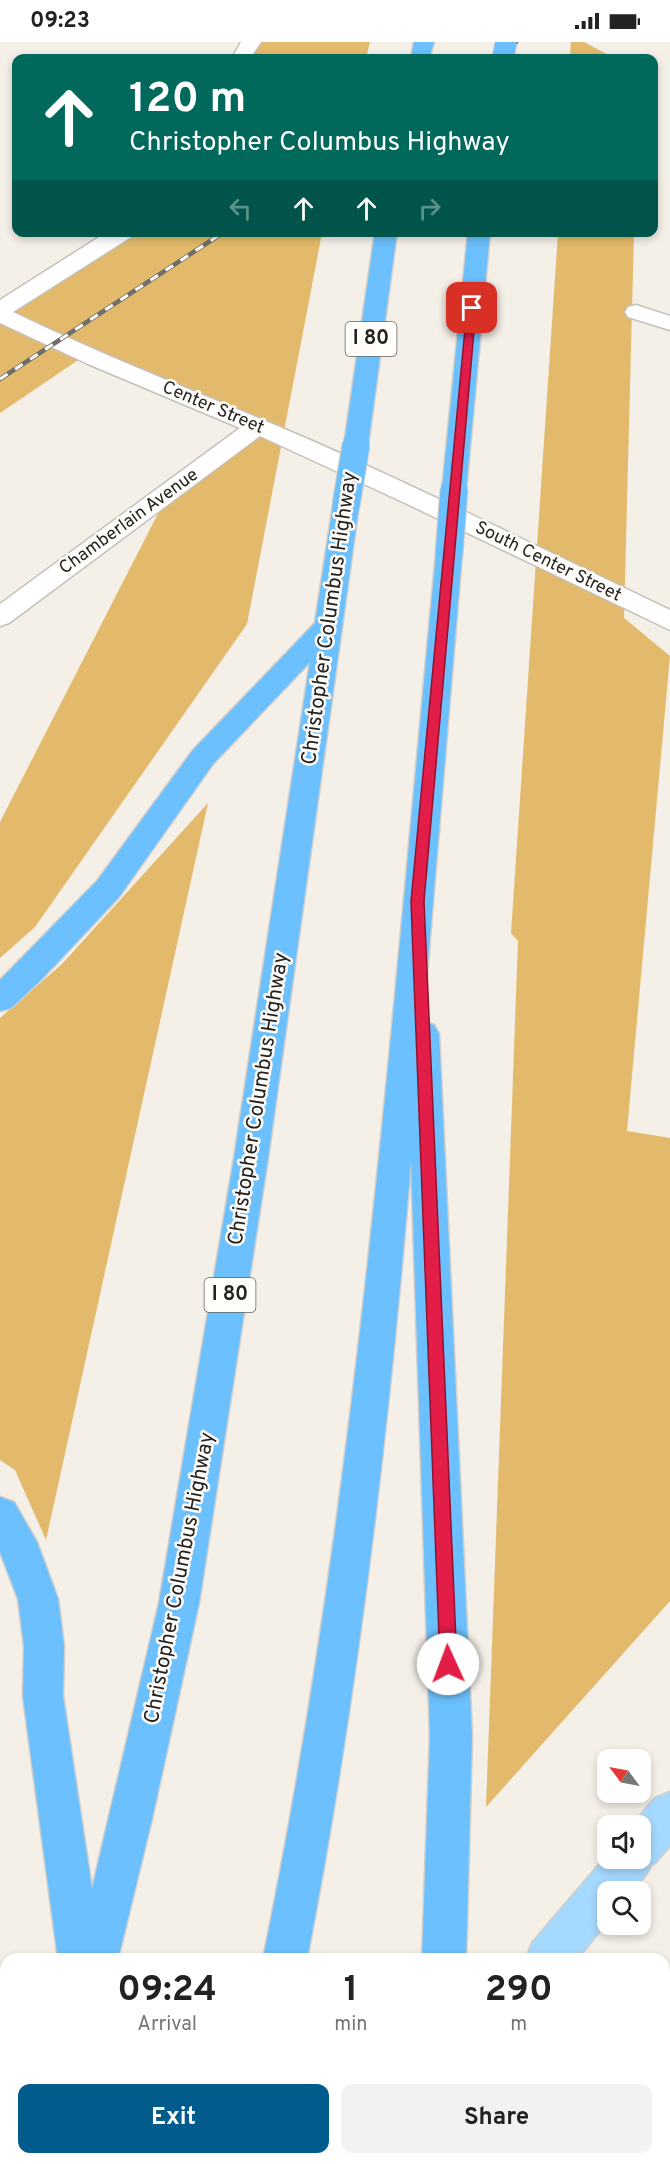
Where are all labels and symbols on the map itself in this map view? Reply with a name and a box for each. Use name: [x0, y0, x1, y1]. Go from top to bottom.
pin: [446, 282, 497, 333]
road number: I 80: [346, 322, 397, 356]
street label: Center Street: [158, 376, 268, 440]
street label: Chamberlain Avenue: [55, 464, 203, 580]
street label: Christopher Columbus Highway: [296, 469, 364, 767]
street label: South Center Street: [471, 517, 625, 607]
street label: Christopher Columbus Highway: [223, 951, 295, 1247]
road number: I 80: [204, 1278, 256, 1312]
street label: Christopher Columbus Highway: [138, 1430, 222, 1726]
position arrow: [416, 1632, 480, 1696]
north arrow: [597, 1749, 651, 1803]

